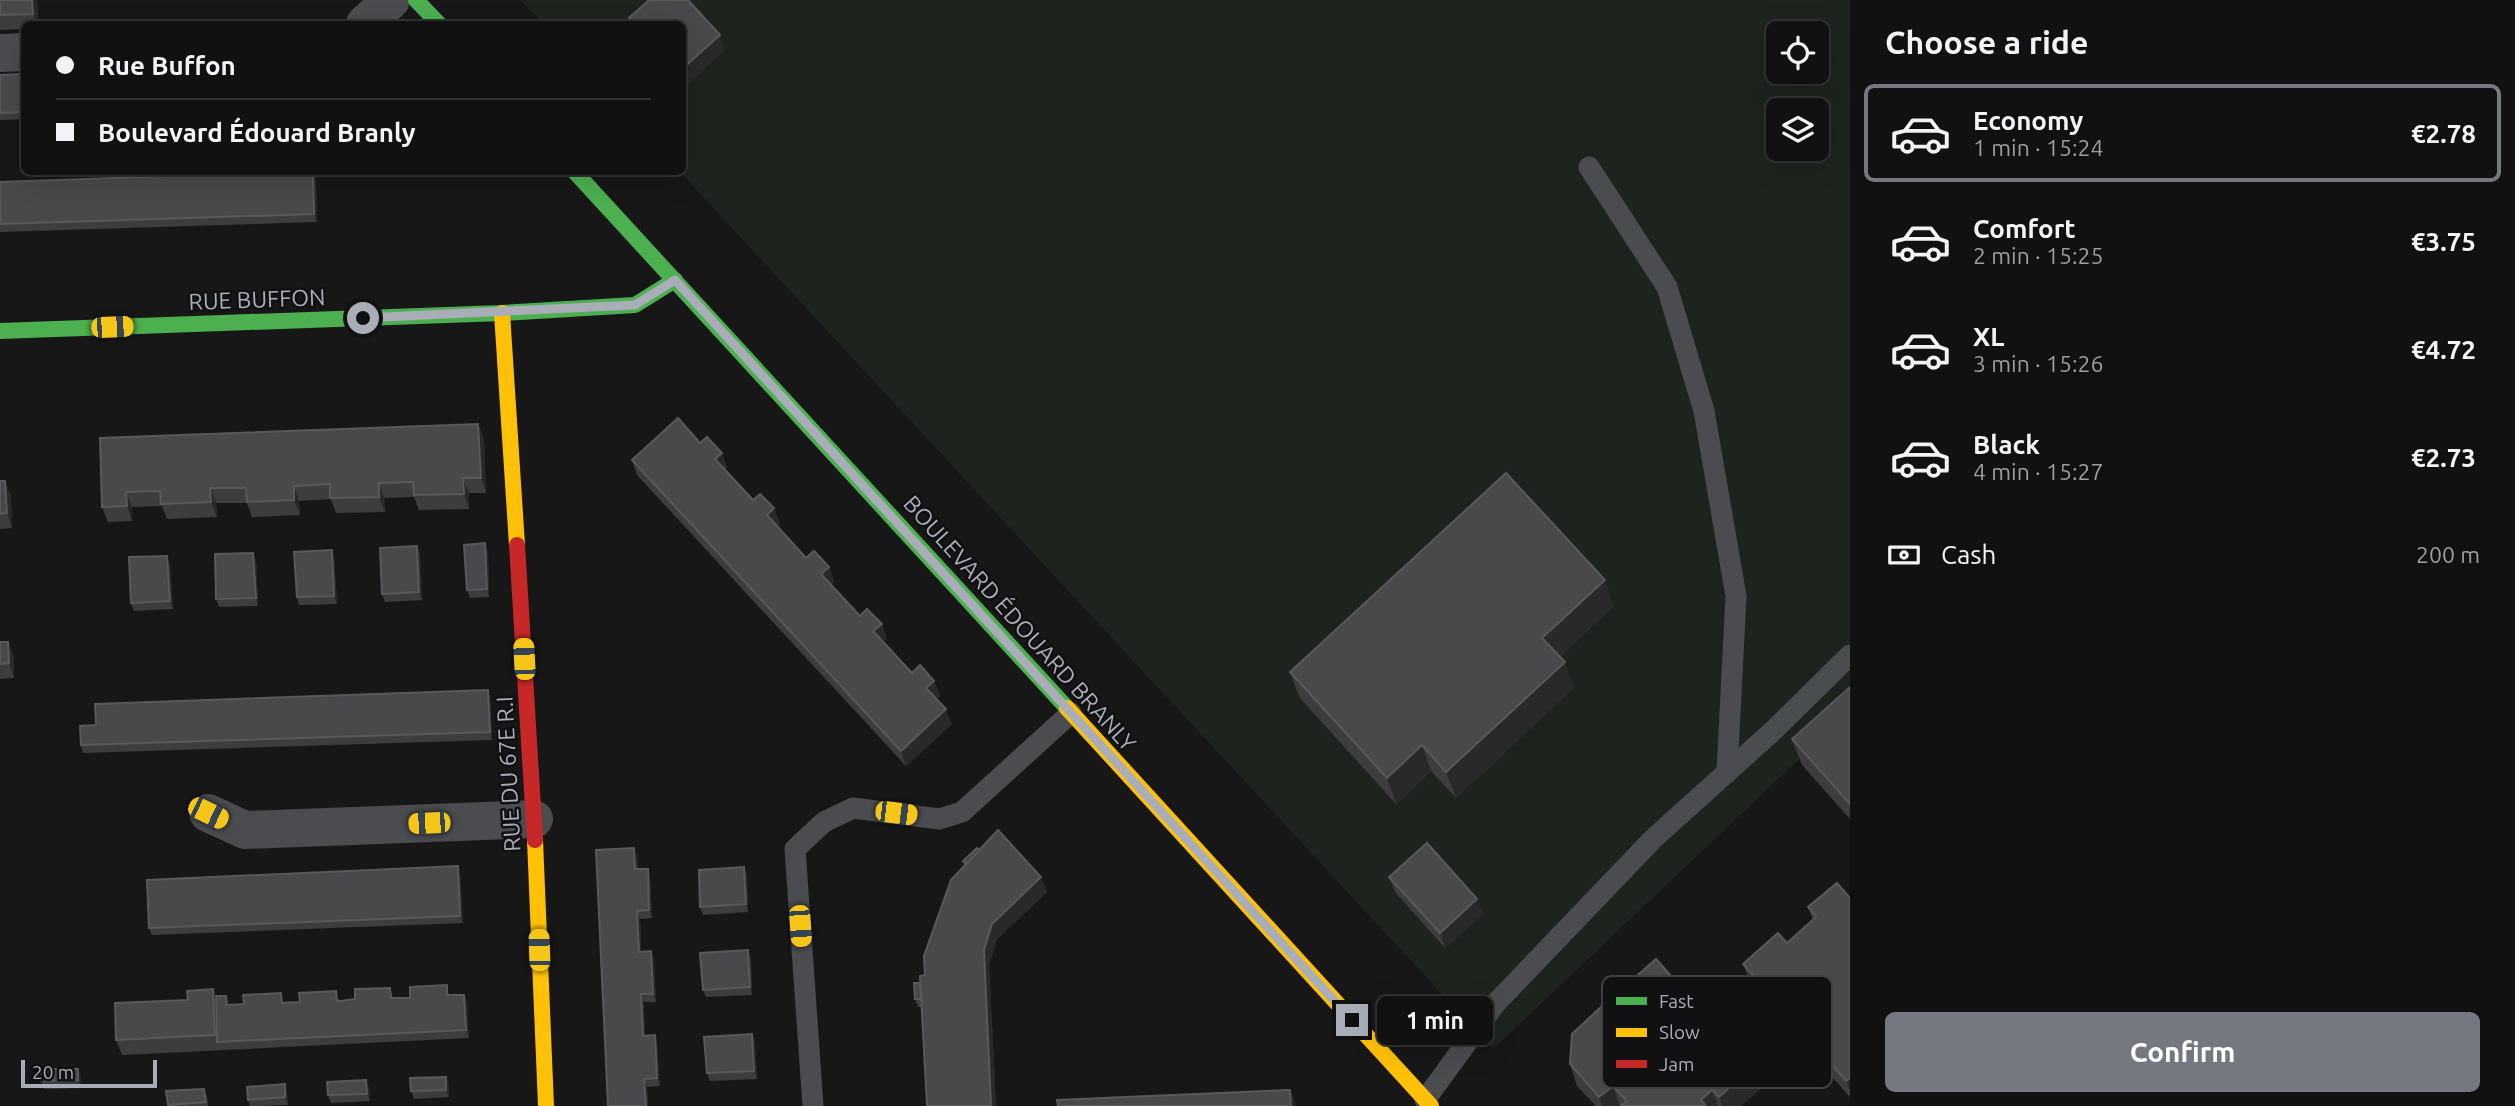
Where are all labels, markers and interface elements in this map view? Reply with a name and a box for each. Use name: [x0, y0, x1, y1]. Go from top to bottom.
map controls: [1766, 21, 1829, 161]
button: locate: [1766, 21, 1829, 84]
text: Choose a ride: [1885, 24, 2088, 60]
text: Rue Buffon: [98, 51, 236, 80]
button: layers: [1766, 98, 1829, 161]
icon: car: [1889, 102, 1952, 165]
text: Economy: [1973, 106, 2083, 135]
text: Boulevard Édouard Branly: [98, 118, 415, 147]
text: €2.78: [2411, 119, 2476, 148]
text: 1 min · 15:24: [1973, 135, 2104, 160]
icon: car: [1889, 210, 1952, 273]
text: Comfort: [1973, 214, 2076, 243]
text: €3.75: [2411, 227, 2476, 256]
text: 2 min · 15:25: [1973, 243, 2104, 268]
street label: RUE BUFFON: [188, 284, 326, 314]
route start: [347, 302, 379, 334]
car: [91, 316, 134, 338]
icon: car: [1889, 318, 1952, 381]
text: XL: [1973, 322, 2004, 351]
text: €4.72: [2411, 335, 2476, 364]
text: 3 min · 15:26: [1973, 351, 2104, 376]
icon: car: [1889, 426, 1952, 489]
text: Black: [1973, 430, 2040, 459]
text: €2.73: [2411, 443, 2476, 472]
text: 4 min · 15:27: [1973, 459, 2104, 484]
street label: BOULEVARD ÉDOUARD BRANLY: [899, 490, 1142, 756]
icon: cash: [1885, 536, 1923, 574]
text: Cash: [1941, 540, 1996, 569]
text: 200 m: [2416, 542, 2480, 567]
car: [513, 637, 536, 681]
street label: RUE DU 67E R.I: [491, 696, 525, 852]
car: [185, 794, 232, 832]
car: [874, 800, 919, 826]
car: [408, 812, 451, 834]
car: [789, 904, 812, 948]
car: [528, 929, 551, 971]
legend: [1602, 976, 1832, 1088]
text: Fast: [1659, 990, 1694, 1012]
callout: 1 min: [1376, 996, 1492, 1044]
route end: [1336, 1004, 1368, 1036]
text: 1 min: [1406, 1008, 1464, 1033]
button: Confirm: [1885, 1012, 2480, 1092]
text: Slow: [1659, 1021, 1700, 1043]
text: Jam: [1659, 1053, 1695, 1075]
scale bar: [21, 1057, 158, 1089]
text: 20 m: [32, 1061, 74, 1083]

